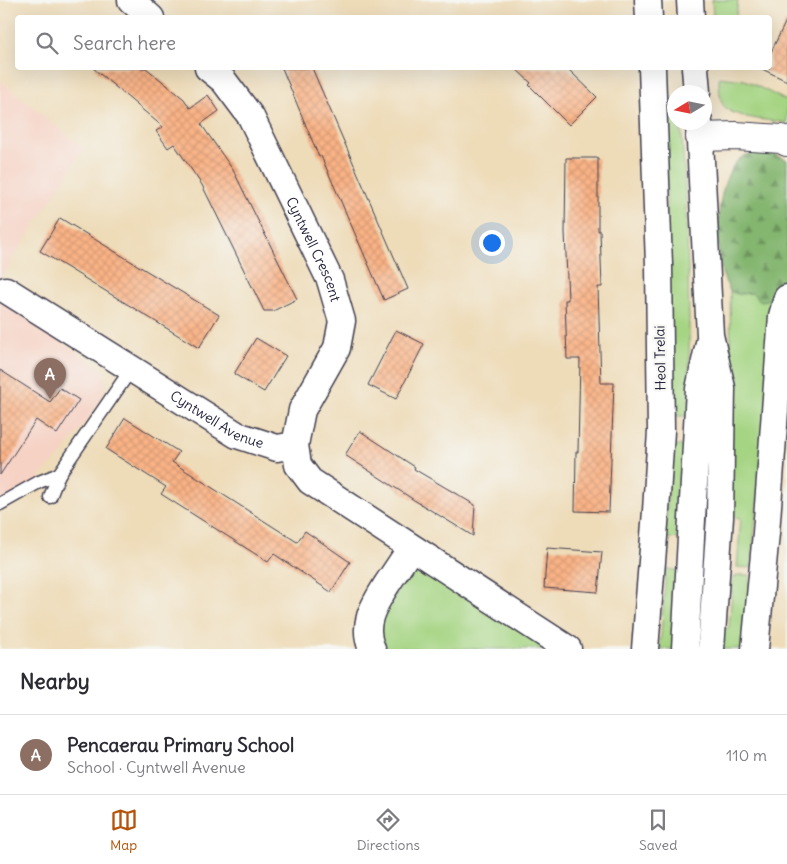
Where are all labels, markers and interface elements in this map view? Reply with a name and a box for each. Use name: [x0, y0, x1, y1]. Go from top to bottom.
search box: [15, 15, 772, 70]
icon: search: [33, 29, 61, 57]
text: Search here: [73, 31, 176, 55]
north arrow: [667, 85, 712, 130]
street label: Cyntwell Crescent: [282, 194, 345, 304]
your location: [479, 230, 505, 256]
street label: Heol Trelai: [650, 325, 670, 391]
pin: A: [34, 358, 66, 399]
street label: Cyntwell Avenue: [167, 386, 266, 452]
text: Nearby: [20, 668, 90, 695]
text: Pencaerau Primary School: [67, 733, 294, 757]
text: A: [31, 745, 41, 765]
text: 110 m: [726, 745, 767, 765]
text: School · Cyntwell Avenue: [67, 757, 246, 777]
tab: Map: [110, 806, 138, 854]
tab: Directions: [357, 806, 420, 854]
tab: Saved: [639, 806, 677, 854]

